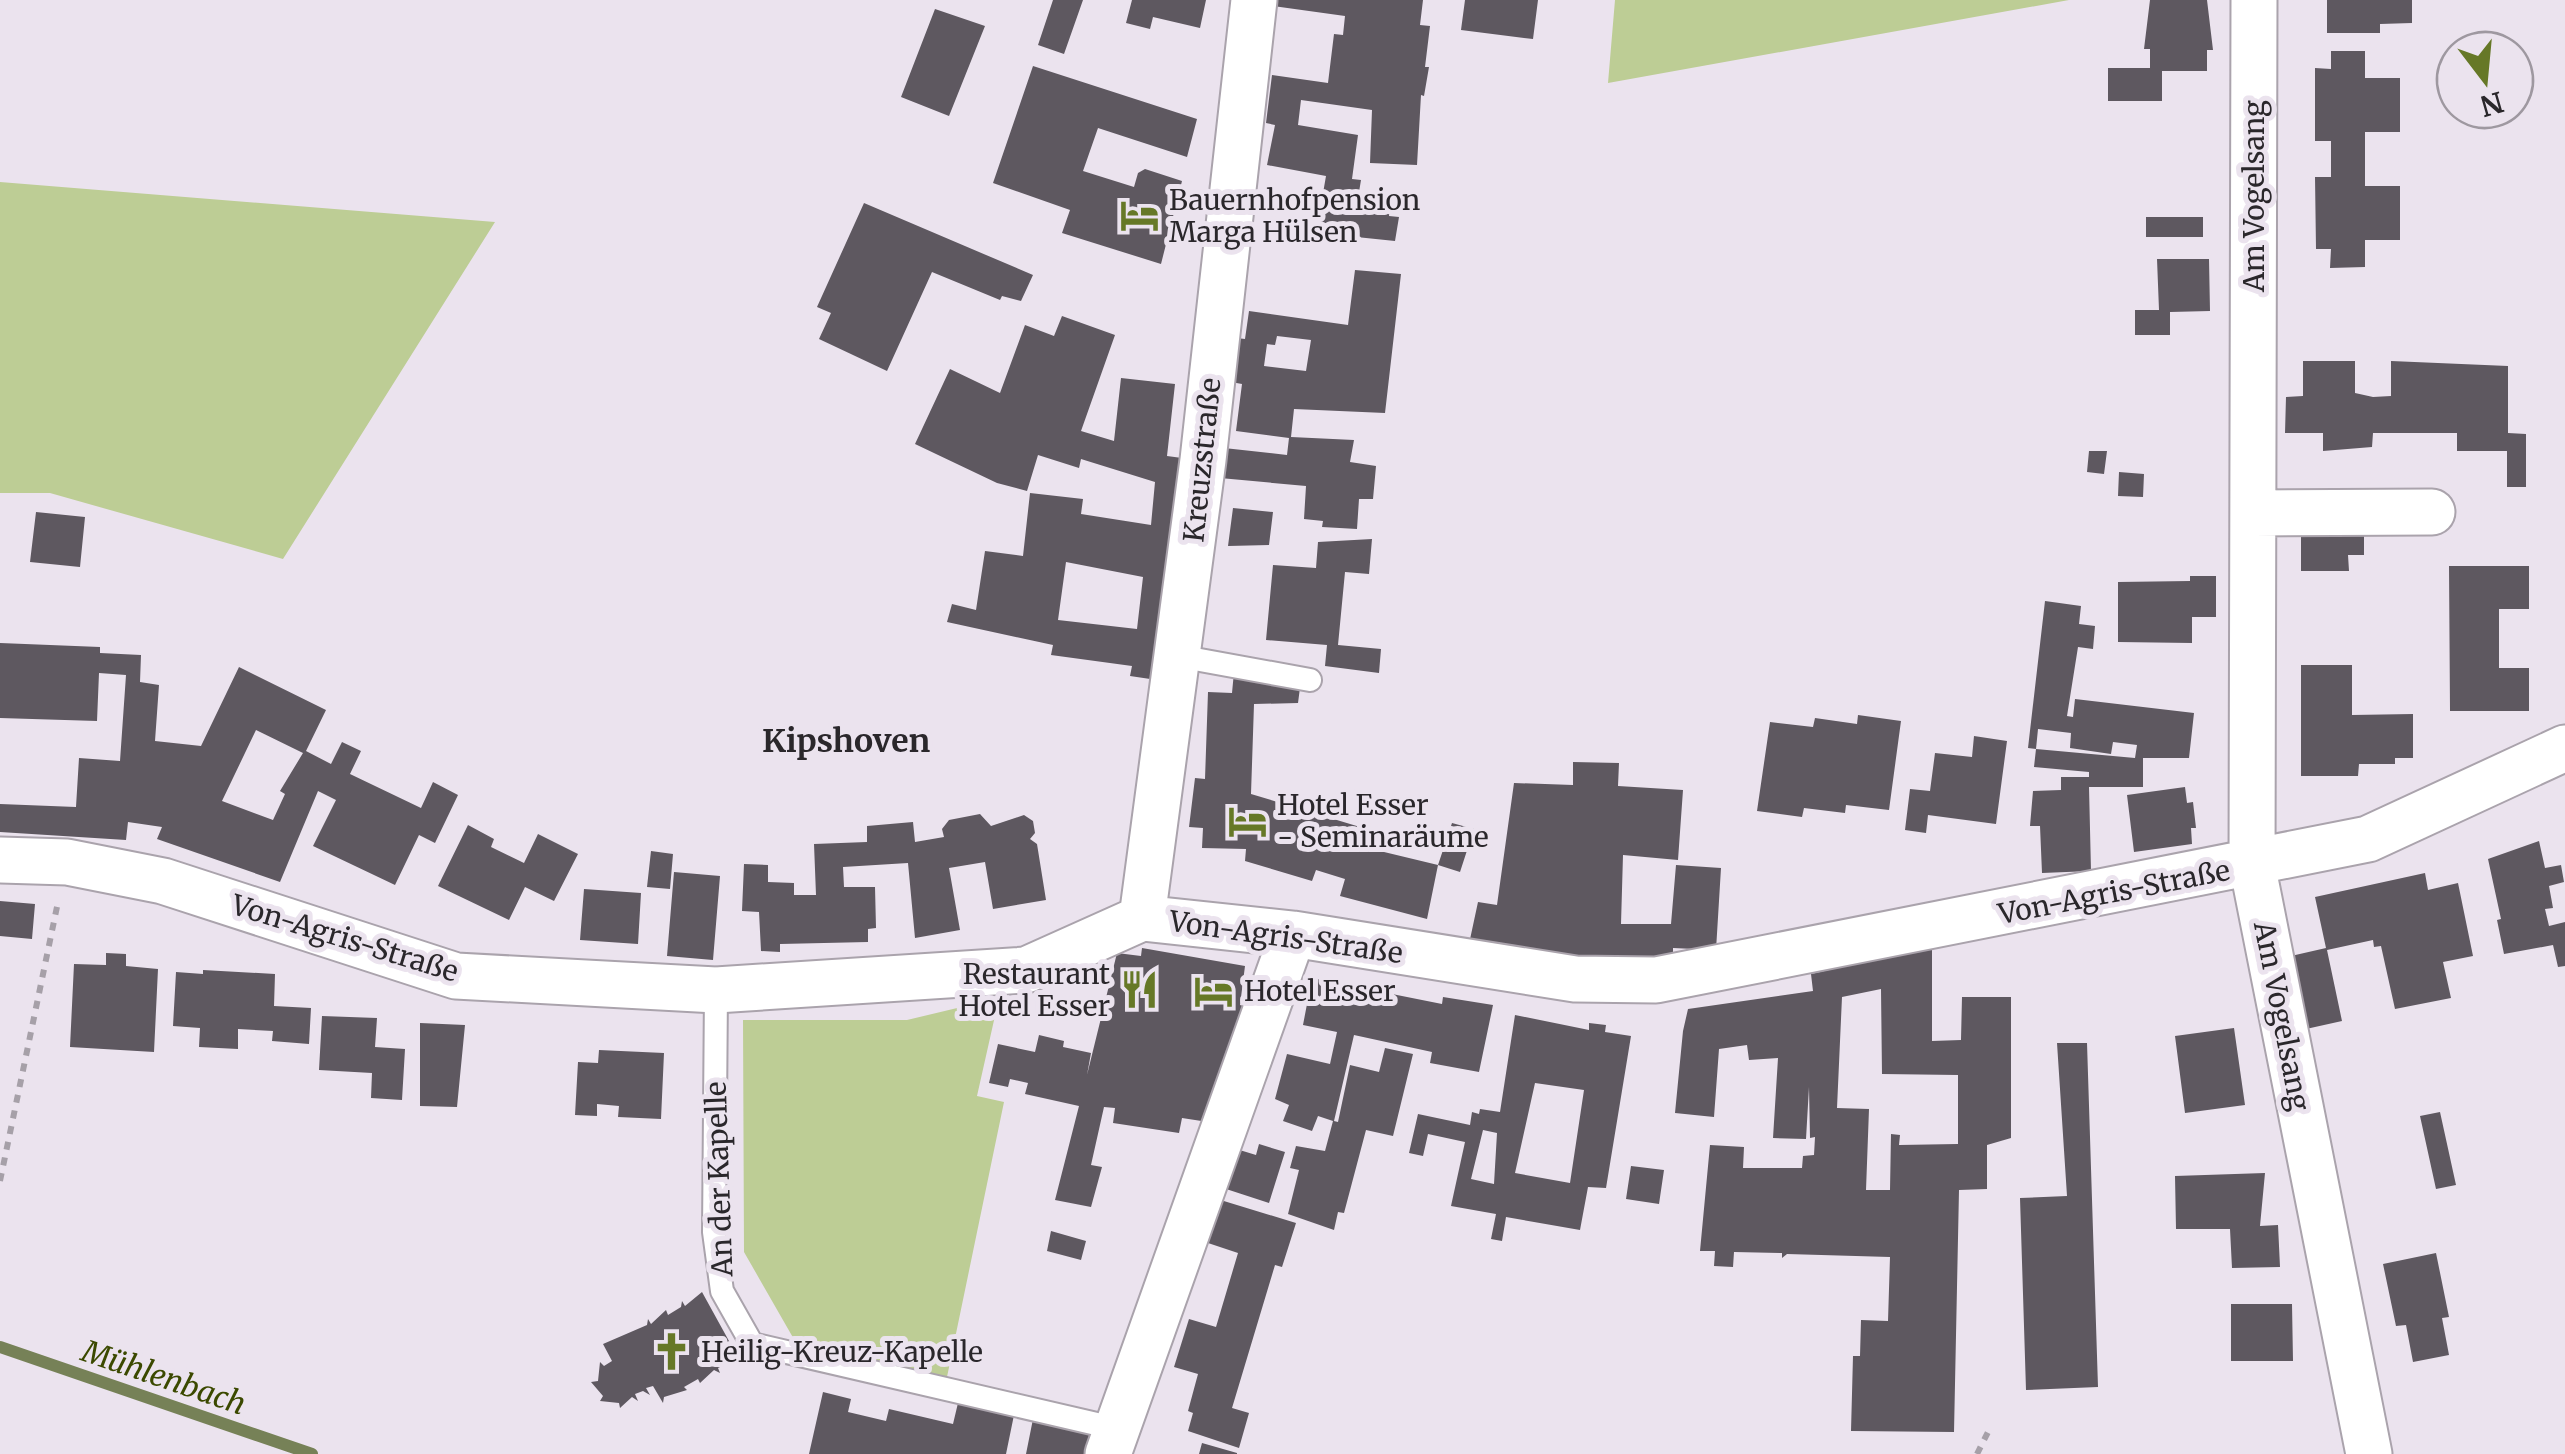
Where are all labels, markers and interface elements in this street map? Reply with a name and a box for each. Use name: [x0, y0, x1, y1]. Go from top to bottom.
north arrow: [2435, 30, 2535, 130]
text: N: [2476, 84, 2507, 124]
street label: Am Vogelsang: [2236, 100, 2272, 293]
place label: Bauernhofpension Marga Hülsen: [1169, 182, 1420, 250]
hotel icon: Bauernhofpension Marga Hülsen: [1118, 195, 1160, 237]
street label: Kreuzstraße: [1175, 376, 1229, 544]
district label: Kipshoven: [762, 721, 930, 761]
place label: Hotel Esser - Seminaräume: [1277, 787, 1489, 855]
hotel icon: Hotel Esser - Seminaräume: [1226, 800, 1268, 842]
street label: Von-Agris-Straße: [1994, 852, 2233, 932]
street label: Von-Agris-Straße: [226, 886, 463, 990]
street label: Von-Agris-Straße: [1166, 903, 1405, 971]
street label: Am Vogelsang: [2246, 917, 2318, 1114]
place label: Restaurant Hotel Esser: [959, 956, 1110, 1024]
restaurant icon: Restaurant Hotel Esser: [1119, 969, 1161, 1011]
hotel icon: Hotel Esser: [1193, 970, 1235, 1012]
place label: Hotel Esser: [1244, 973, 1396, 1009]
street label: An der Kapelle: [698, 1081, 740, 1278]
water label: Mühlenbach: [75, 1331, 251, 1423]
church icon: Heilig-Kreuz-Kapelle: [650, 1331, 692, 1373]
place label: Heilig-Kreuz-Kapelle: [701, 1334, 983, 1370]

